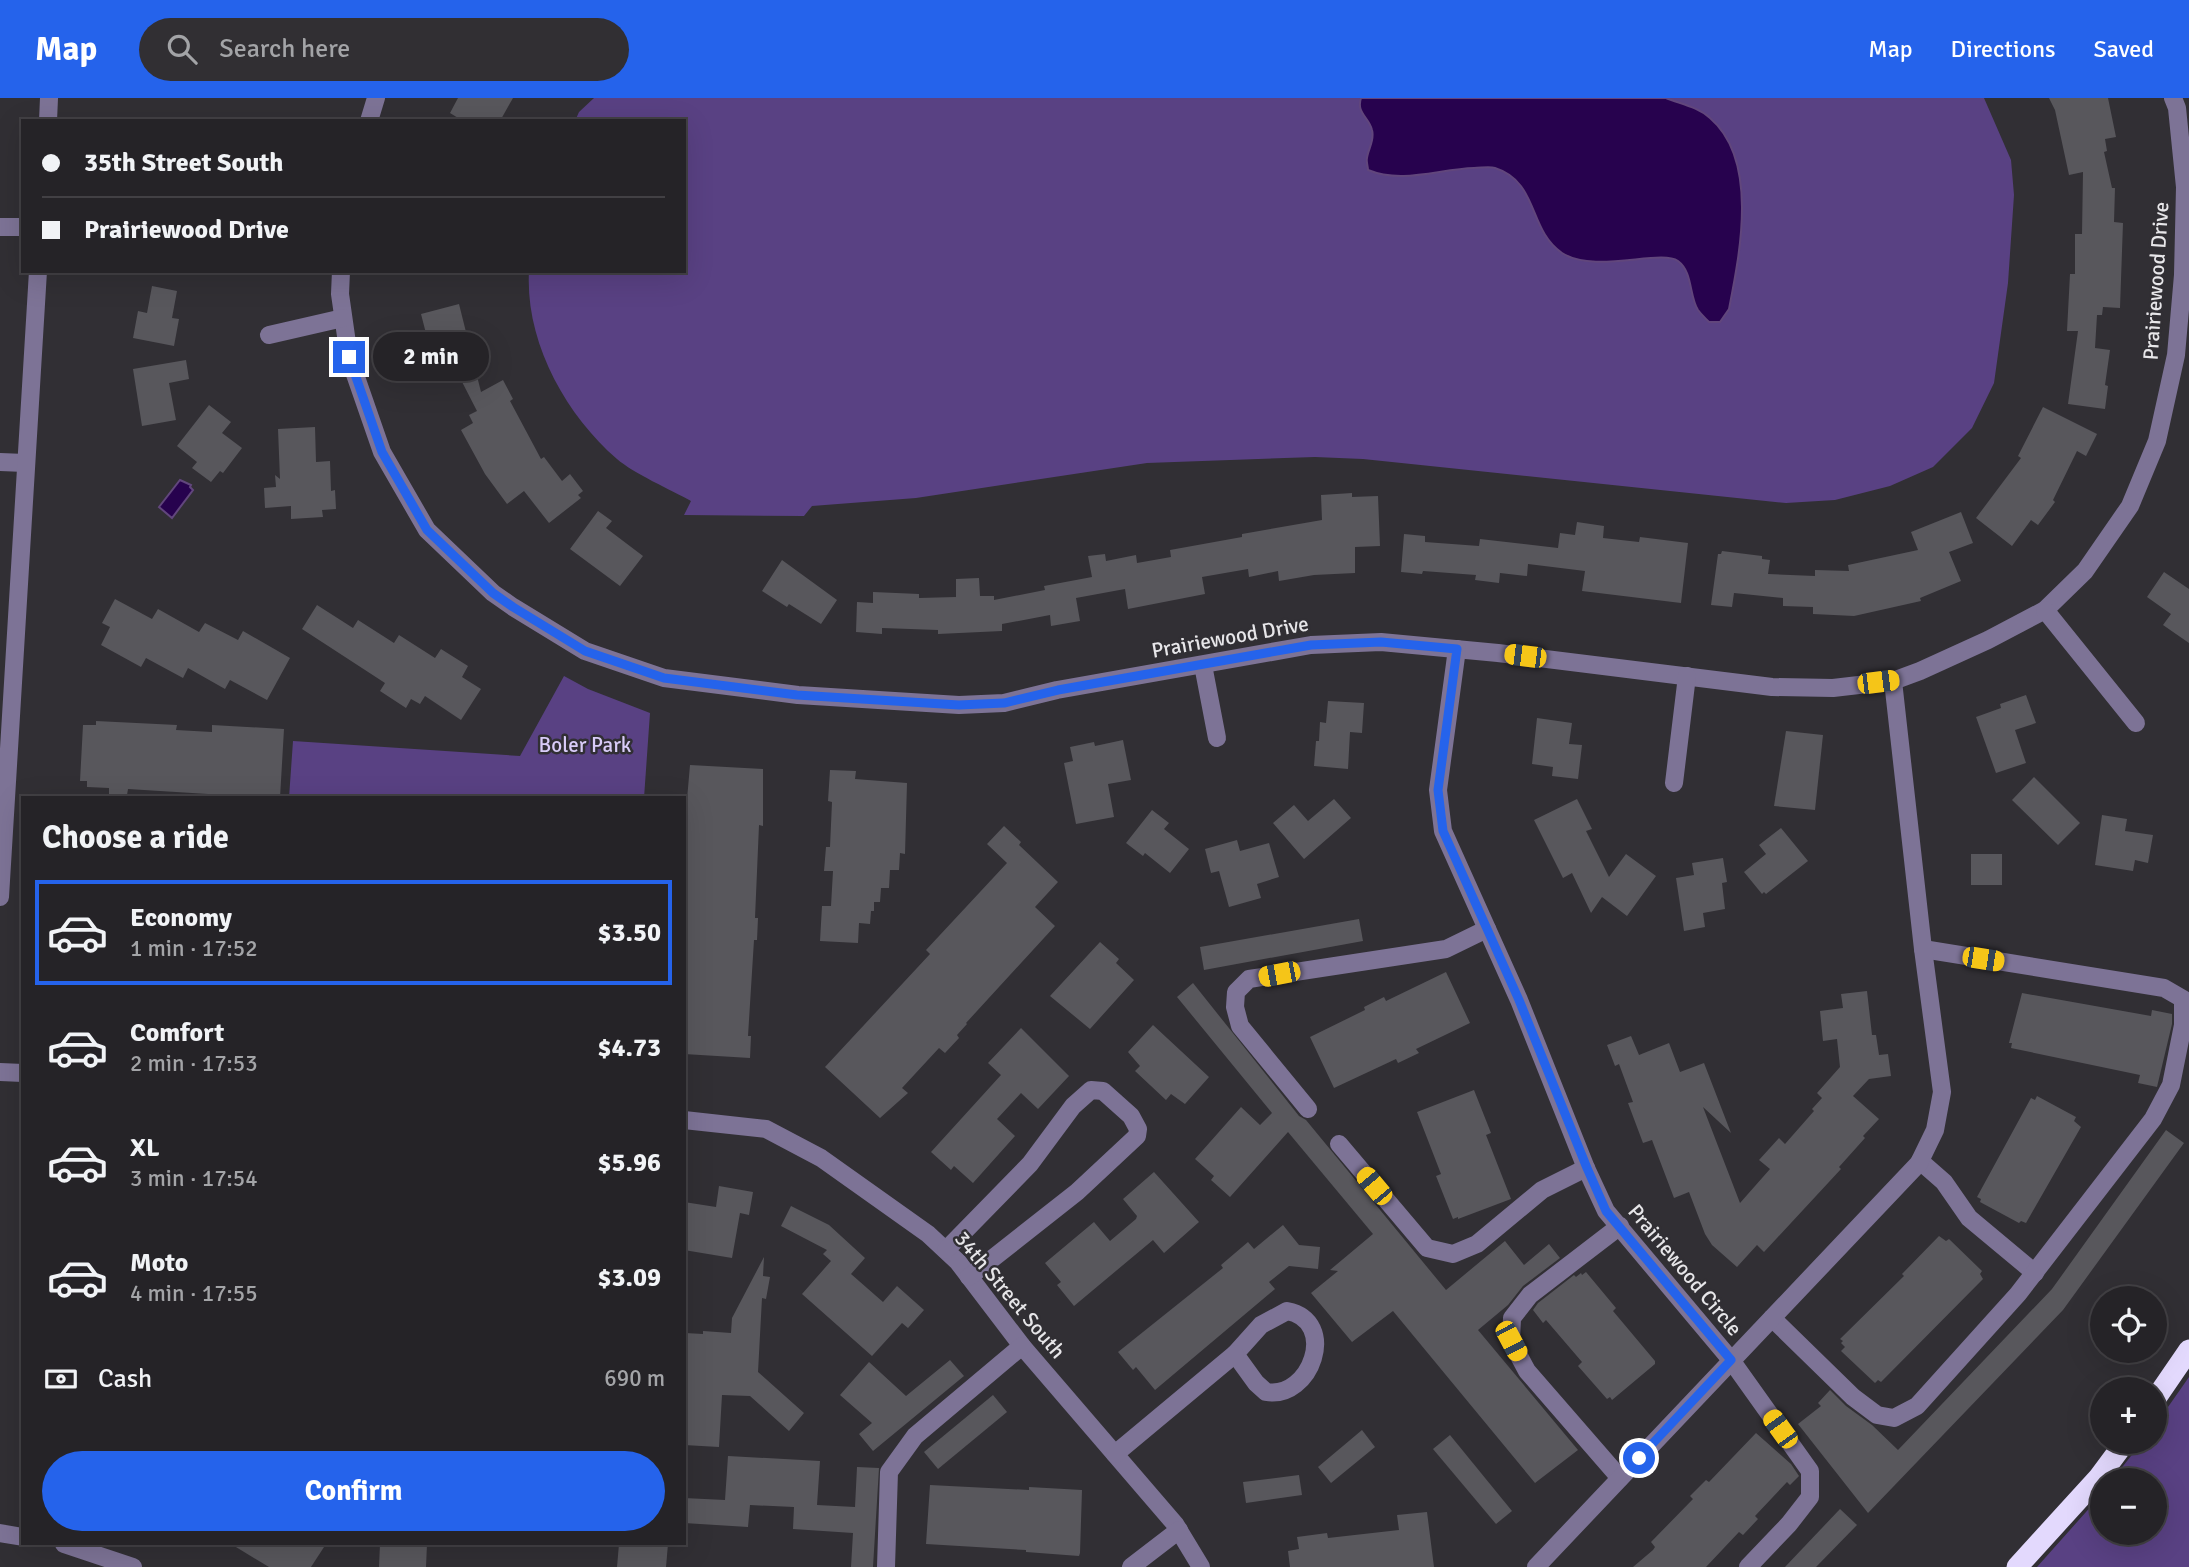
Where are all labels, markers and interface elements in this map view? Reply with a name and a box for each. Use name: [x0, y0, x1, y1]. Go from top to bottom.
search box: [139, 18, 629, 81]
text: Map: [35, 29, 97, 70]
icon: search: [163, 30, 201, 68]
text: Search here: [219, 33, 350, 65]
text: Map: [1868, 34, 1913, 64]
text: Directions: [1951, 34, 2056, 64]
text: Saved: [2094, 34, 2154, 64]
text: 35th Street South: [84, 147, 283, 179]
street label: Prairiewood Drive: [2137, 201, 2175, 361]
text: Prairiewood Drive: [84, 214, 289, 246]
callout: 2 min: [374, 332, 489, 382]
route end: [333, 341, 365, 373]
text: 2 min: [403, 342, 459, 371]
street label: Prairiewood Drive: [1149, 610, 1311, 664]
car: [1503, 643, 1548, 669]
car: [1856, 669, 1901, 695]
park label: Boler Park: [539, 732, 632, 758]
text: Choose a ride: [42, 818, 229, 857]
icon: car: [46, 901, 109, 964]
text: Economy: [130, 902, 232, 934]
text: $3.50: [597, 917, 661, 949]
text: 1 min · 17:52: [130, 934, 258, 963]
car: [1961, 945, 2006, 973]
car: [1257, 960, 1302, 988]
icon: car: [46, 1016, 109, 1079]
text: Comfort: [130, 1017, 224, 1049]
text: $4.73: [597, 1032, 661, 1064]
text: 2 min · 17:53: [130, 1049, 258, 1078]
icon: car: [46, 1131, 109, 1194]
text: XL: [130, 1132, 160, 1164]
text: $5.96: [597, 1147, 661, 1179]
car: [1353, 1163, 1396, 1209]
text: 3 min · 17:54: [130, 1164, 258, 1193]
street label: Prairiewood Circle: [1622, 1199, 1748, 1341]
street label: 34th Street South: [949, 1226, 1071, 1364]
icon: car: [46, 1246, 109, 1309]
text: Moto: [130, 1247, 188, 1279]
text: $3.09: [597, 1262, 661, 1294]
text: 4 min · 17:55: [130, 1279, 258, 1308]
map controls: [2090, 1286, 2167, 1545]
button: locate: [2090, 1286, 2167, 1363]
car: [1492, 1318, 1531, 1364]
icon: cash: [42, 1360, 80, 1398]
text: Cash: [98, 1363, 152, 1395]
text: 690 m: [604, 1364, 665, 1393]
button: +: [2090, 1377, 2167, 1454]
car: [1760, 1406, 1801, 1452]
route start: [1623, 1442, 1655, 1474]
button: Confirm: [42, 1451, 665, 1531]
button: −: [2090, 1468, 2167, 1545]

